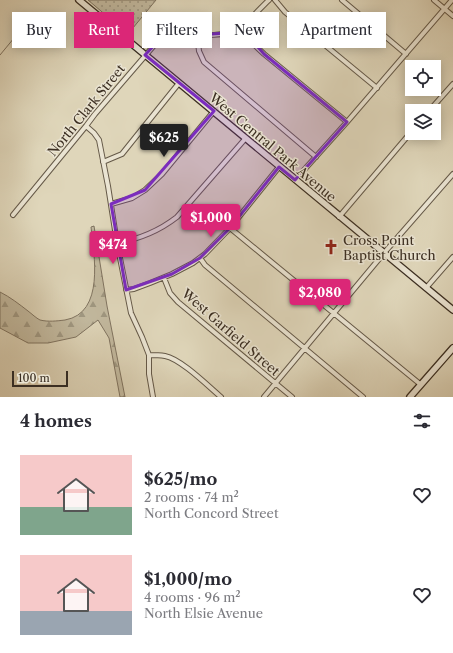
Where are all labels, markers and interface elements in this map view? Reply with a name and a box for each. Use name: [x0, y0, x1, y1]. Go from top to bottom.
chip: Buy: [12, 12, 66, 48]
chip: Rent: [74, 12, 134, 48]
chip: Filters: [142, 12, 212, 48]
chip: New: [220, 12, 279, 48]
chip: Apartment: [287, 12, 386, 48]
street label: North Clark Street: [44, 60, 128, 159]
map controls: [405, 60, 441, 140]
button: locate: [405, 60, 441, 96]
street label: West Central Park Avenue: [205, 89, 340, 205]
button: layers: [405, 104, 441, 140]
pin: $625: [140, 124, 188, 158]
text: $625: [149, 129, 179, 145]
pin: $1,000: [178, 204, 244, 238]
text: $1,000: [190, 209, 232, 225]
pin: $474: [89, 231, 137, 265]
place label: Cross Point Baptist Church: [343, 232, 436, 263]
text: $474: [98, 236, 128, 252]
church icon: Cross Point Baptist Church: [322, 238, 340, 256]
pin: $2,080: [287, 279, 353, 313]
street label: West Garfield Street: [178, 284, 284, 379]
text: $2,080: [299, 284, 341, 300]
scale bar: [12, 369, 68, 388]
text: 100 m: [18, 371, 50, 385]
icon: filters: [411, 410, 433, 432]
text: 4 homes: [20, 411, 92, 431]
text: $625/mo: [144, 469, 217, 489]
icon: home: [52, 471, 100, 519]
icon: heart: [411, 484, 433, 506]
text: 2 rooms · 74 m²: [144, 489, 239, 505]
text: North Concord Street: [144, 505, 279, 521]
text: $1,000/mo: [144, 569, 232, 589]
icon: home: [52, 571, 100, 619]
icon: heart: [411, 584, 433, 606]
text: 4 rooms · 96 m²: [144, 589, 241, 605]
text: North Elsie Avenue: [144, 605, 263, 621]

